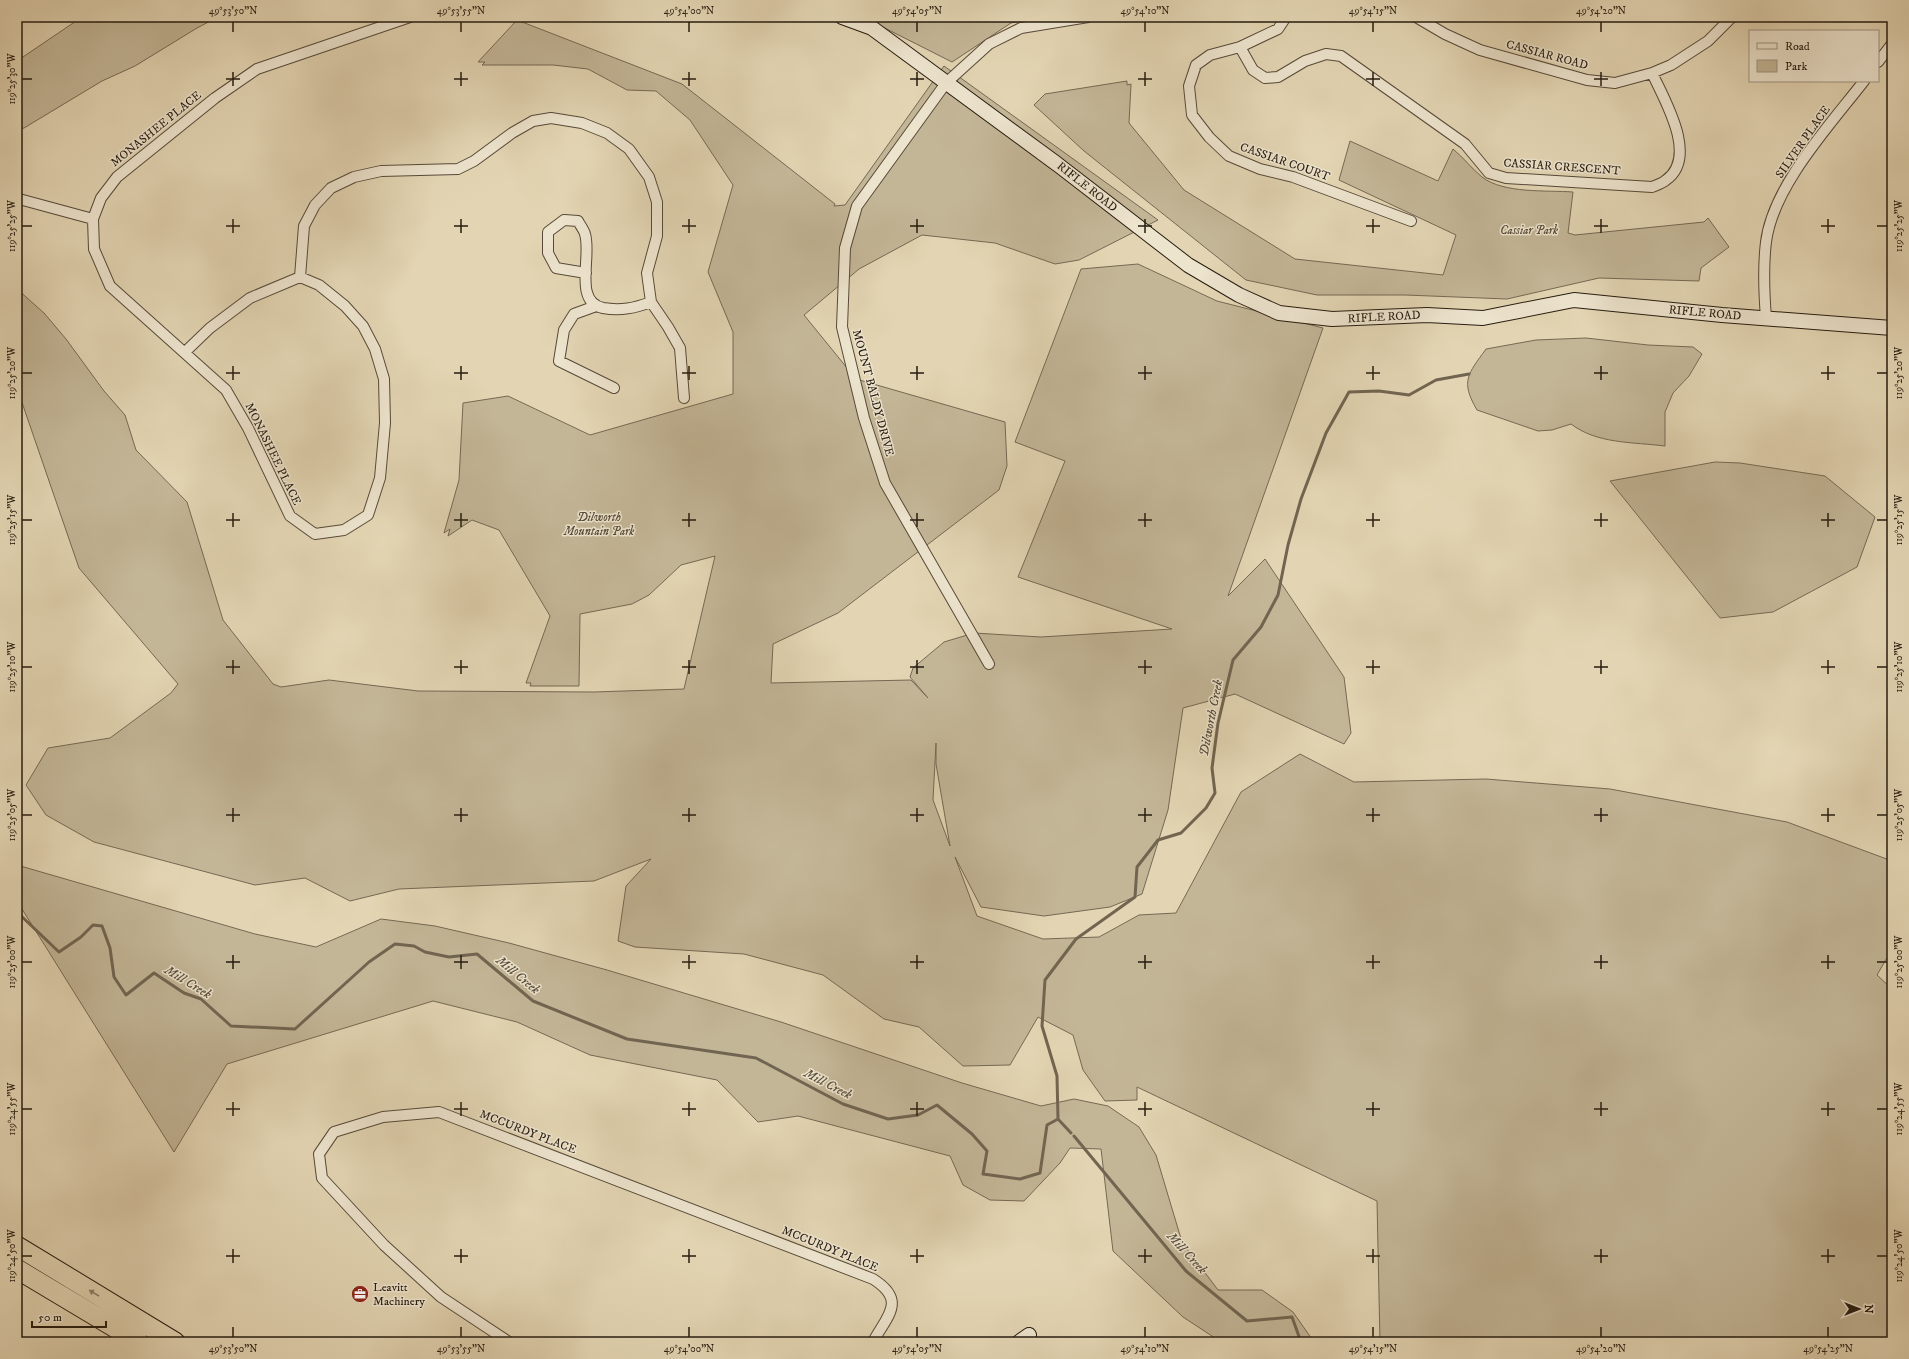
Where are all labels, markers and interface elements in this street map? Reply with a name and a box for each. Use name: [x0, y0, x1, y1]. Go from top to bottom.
text: 49°53'50"N: [209, 5, 257, 17]
text: 49°53'55"N: [437, 5, 485, 17]
text: 49°54'00"N: [664, 5, 714, 17]
text: 49°54'05"N: [892, 5, 942, 17]
text: 49°54'10"N: [1121, 5, 1169, 17]
text: 49°54'15"N: [1349, 5, 1397, 17]
text: 49°54'20"N: [1576, 5, 1626, 17]
legend: [1749, 30, 1879, 82]
street label: CASSIAR ROAD: [1504, 37, 1590, 73]
text: Road: [1785, 39, 1810, 54]
text: 119°25'30"W: [6, 53, 18, 105]
text: Park: [1785, 59, 1807, 74]
street label: MONASHEE PLACE: [108, 88, 205, 170]
street label: SILVER PLACE: [1772, 102, 1834, 181]
street label: CASSIAR COURT: [1238, 140, 1332, 184]
street label: CASSIAR CRESCENT: [1503, 155, 1621, 179]
street label: RIFLE ROAD: [1054, 159, 1120, 215]
text: 119°25'25"W: [6, 199, 18, 252]
text: 119°25'25"W: [1893, 199, 1905, 252]
park label: Cassiar Park: [1500, 223, 1558, 238]
street label: RIFLE ROAD: [1668, 302, 1742, 324]
street label: RIFLE ROAD: [1347, 308, 1421, 326]
street label: MOUNT BALDY DRIVE: [849, 328, 897, 458]
text: 119°25'20"W: [6, 346, 18, 399]
text: 119°25'20"W: [1893, 346, 1905, 399]
street label: MONASHEE PLACE: [242, 400, 305, 508]
text: 119°25'15"W: [6, 494, 18, 545]
text: 119°25'15"W: [1893, 494, 1905, 545]
park label: Dilworth Mountain Park: [563, 510, 634, 539]
text: 119°25'10"W: [6, 641, 18, 693]
text: 119°25'10"W: [1893, 641, 1905, 693]
water label: Dilworth Creek: [1196, 678, 1226, 758]
text: 119°25'05"W: [6, 788, 18, 841]
text: 119°25'05"W: [1893, 788, 1905, 841]
text: 119°25'00"W: [6, 935, 18, 988]
text: 119°25'00"W: [1893, 935, 1905, 988]
water label: Mill Creek: [492, 952, 544, 998]
water label: Mill Creek: [161, 961, 215, 1002]
water label: Mill Creek: [800, 1065, 855, 1103]
text: 119°24'55"W: [6, 1082, 18, 1135]
text: 119°24'55"W: [1893, 1082, 1905, 1135]
street label: MCCURDY PLACE: [477, 1107, 579, 1158]
street label: MCCURDY PLACE: [780, 1223, 881, 1275]
water label: Mill Creek: [1163, 1228, 1211, 1278]
text: 119°24'50"W: [6, 1229, 18, 1283]
text: 119°24'50"W: [1893, 1229, 1905, 1283]
place label: Leavitt Machinery: [373, 1280, 425, 1309]
office icon: Leavitt Machinery: [350, 1284, 370, 1304]
one-way arrow: [88, 1289, 100, 1296]
north arrow: [1839, 1289, 1879, 1329]
scale bar: [32, 1303, 106, 1329]
text: N: [1861, 1304, 1875, 1314]
text: 50 m: [38, 1310, 62, 1325]
text: 49°53'50"N: [209, 1343, 257, 1355]
text: 49°53'55"N: [437, 1343, 485, 1355]
text: 49°54'00"N: [664, 1343, 714, 1355]
text: 49°54'05"N: [892, 1343, 942, 1355]
text: 49°54'10"N: [1121, 1343, 1169, 1355]
text: 49°54'15"N: [1349, 1343, 1397, 1355]
text: 49°54'20"N: [1576, 1343, 1626, 1355]
text: 49°54'25"N: [1803, 1343, 1853, 1355]

